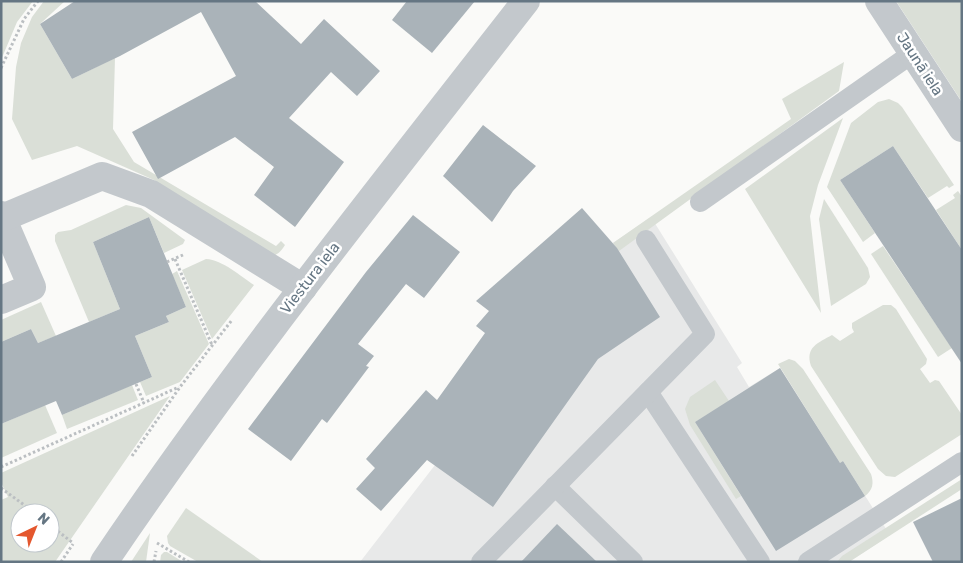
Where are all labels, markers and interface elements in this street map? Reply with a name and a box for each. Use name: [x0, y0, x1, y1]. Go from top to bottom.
street label: Jaunā iela: [893, 29, 947, 99]
street label: Viestura iela: [276, 239, 344, 317]
north arrow: [10, 503, 60, 553]
text: N: [34, 509, 53, 529]

